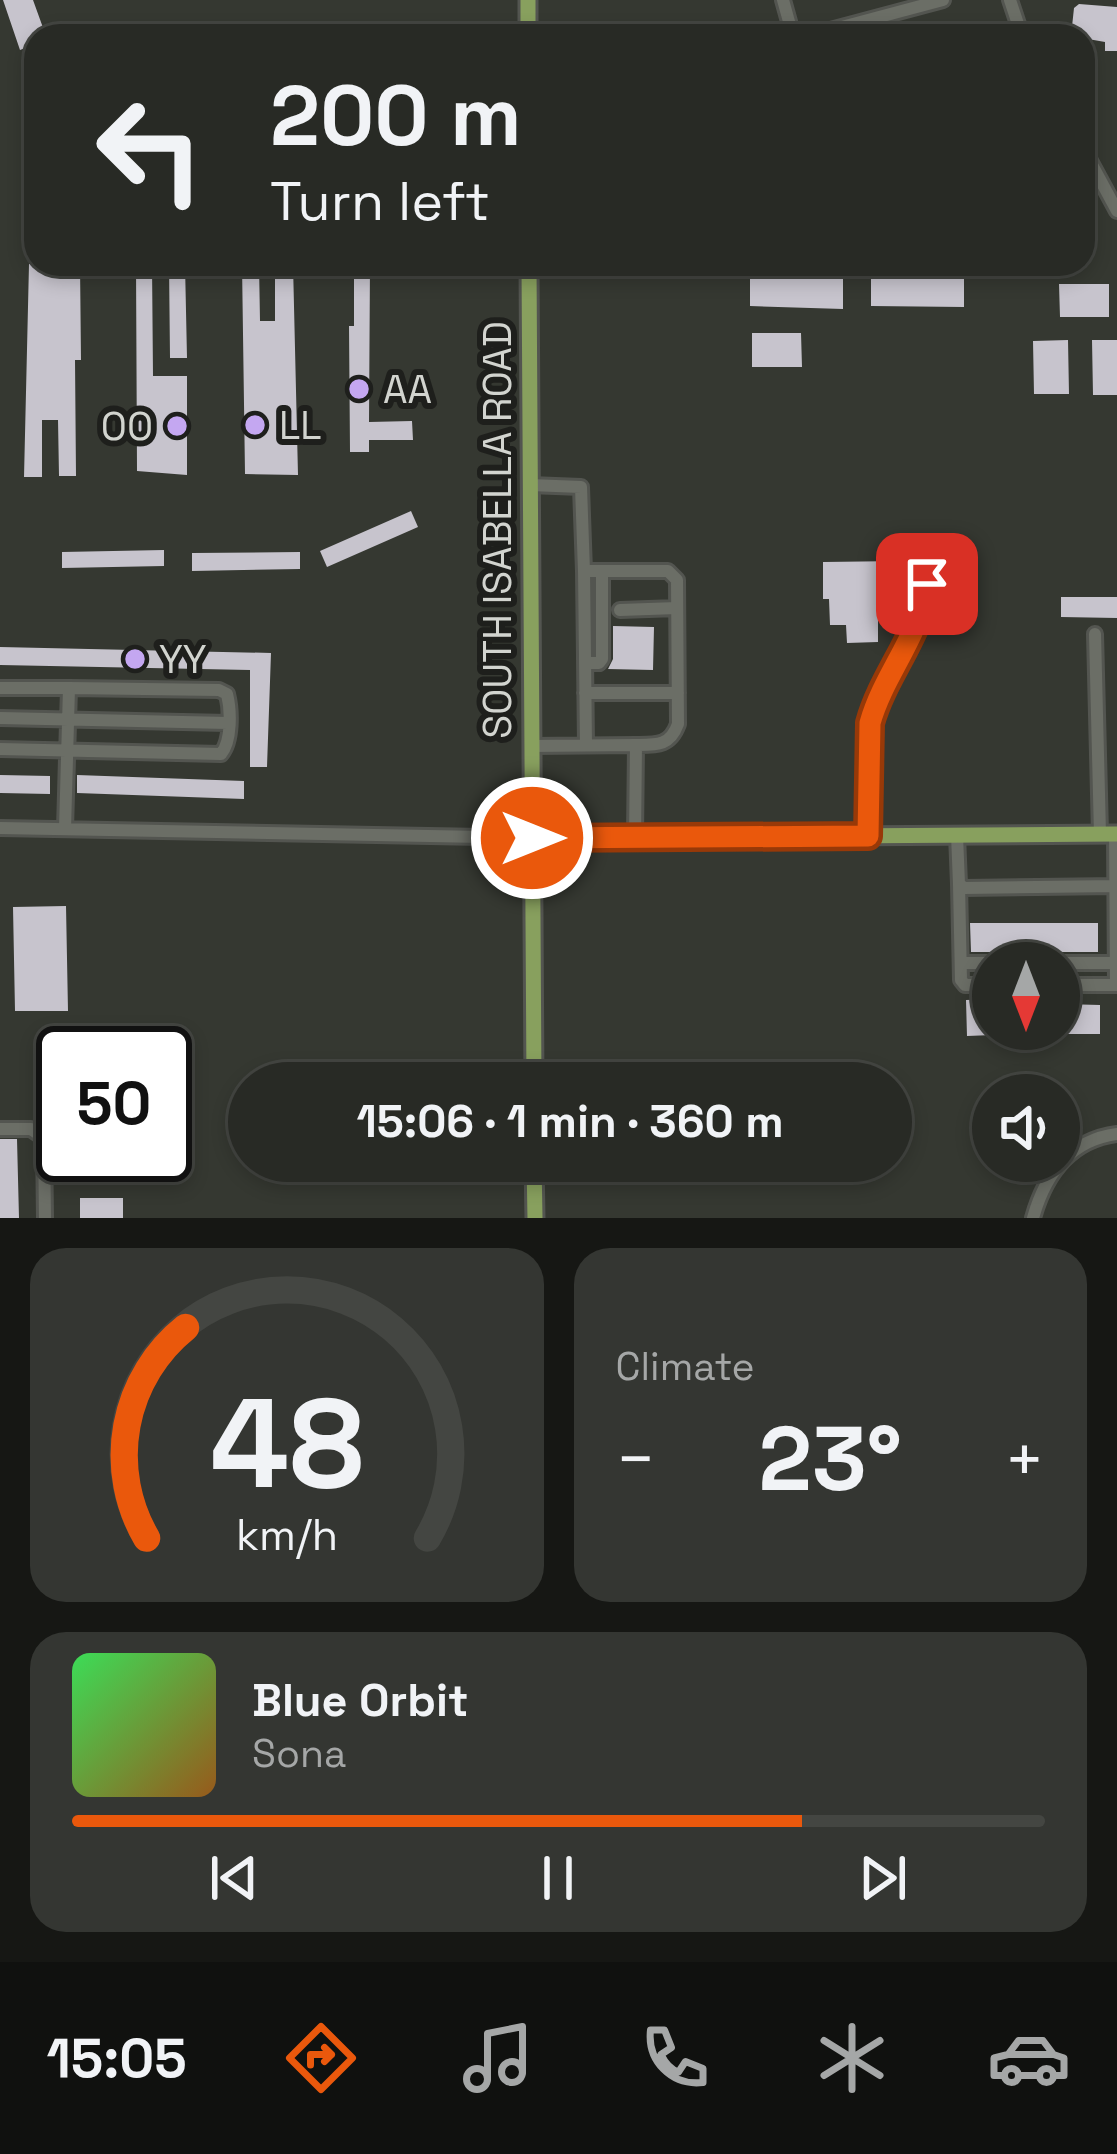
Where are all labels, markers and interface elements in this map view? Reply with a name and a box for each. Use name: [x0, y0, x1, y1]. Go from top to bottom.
text: 200 m: [270, 62, 522, 170]
icon: left: [72, 72, 228, 228]
text: Turn left: [270, 167, 490, 236]
street label: SOUTH ISABELLA ROAD: [473, 321, 522, 739]
place label: AA: [383, 365, 432, 414]
marker: AA: [346, 376, 372, 402]
place label: LL: [279, 401, 322, 450]
place label: OO: [101, 402, 153, 451]
marker: LL: [242, 412, 268, 438]
marker: OO: [164, 413, 190, 439]
pin: [876, 533, 978, 635]
icon: arrive: [894, 551, 960, 617]
place label: YY: [159, 635, 207, 684]
marker: YY: [122, 646, 148, 672]
position arrow: [469, 775, 595, 901]
north arrow: [972, 942, 1080, 1050]
map controls: [972, 942, 1080, 1182]
speed limit sign: 50: [36, 1026, 192, 1182]
button: sound: [972, 1074, 1080, 1182]
text: 15:06 · 1 min · 360 m: [356, 1093, 784, 1150]
text: Climate: [616, 1342, 755, 1391]
text: 48: [210, 1364, 364, 1523]
text: 23°: [758, 1401, 902, 1516]
text: −: [616, 1417, 656, 1501]
text: +: [1004, 1417, 1045, 1501]
text: km/h: [236, 1508, 338, 1563]
text: Blue Orbit: [252, 1672, 468, 1729]
text: Sona: [252, 1729, 346, 1778]
icon: previous: [201, 1845, 267, 1911]
icon: pause: [525, 1845, 591, 1911]
icon: next: [850, 1845, 916, 1911]
icon: directions: [279, 2016, 363, 2100]
icon: music: [456, 2016, 540, 2100]
icon: phone: [633, 2016, 717, 2100]
icon: climate: [810, 2016, 894, 2100]
icon: car: [987, 2016, 1071, 2100]
text: 15:05: [46, 2024, 187, 2093]

